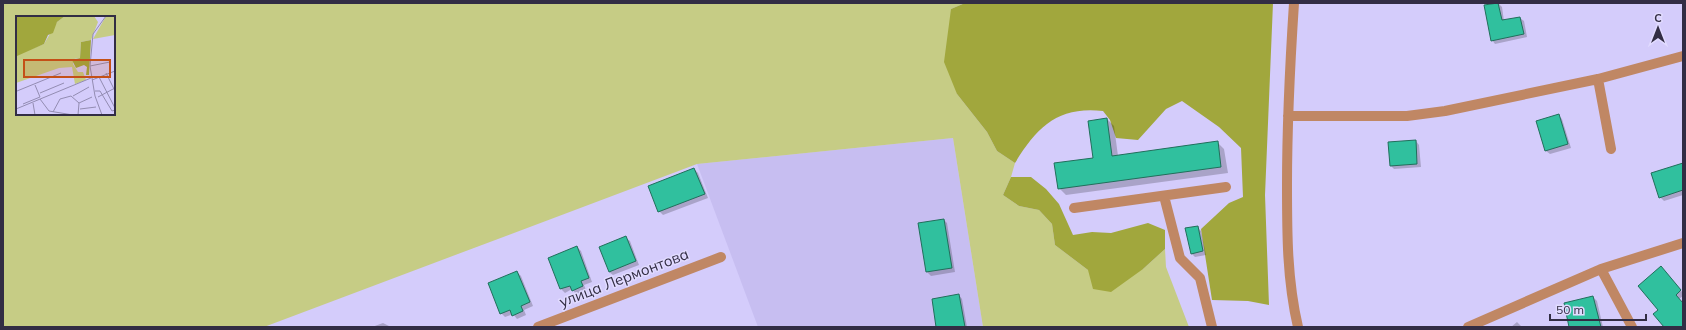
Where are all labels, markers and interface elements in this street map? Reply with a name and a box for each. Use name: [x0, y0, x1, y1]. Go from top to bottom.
north arrow: [1638, 8, 1678, 48]
text: С: [1654, 11, 1662, 25]
inset map: [16, 16, 115, 115]
street label: улица Лермонтова: [556, 244, 691, 311]
scale bar: [1550, 296, 1646, 322]
text: 50 m: [1556, 302, 1584, 317]

